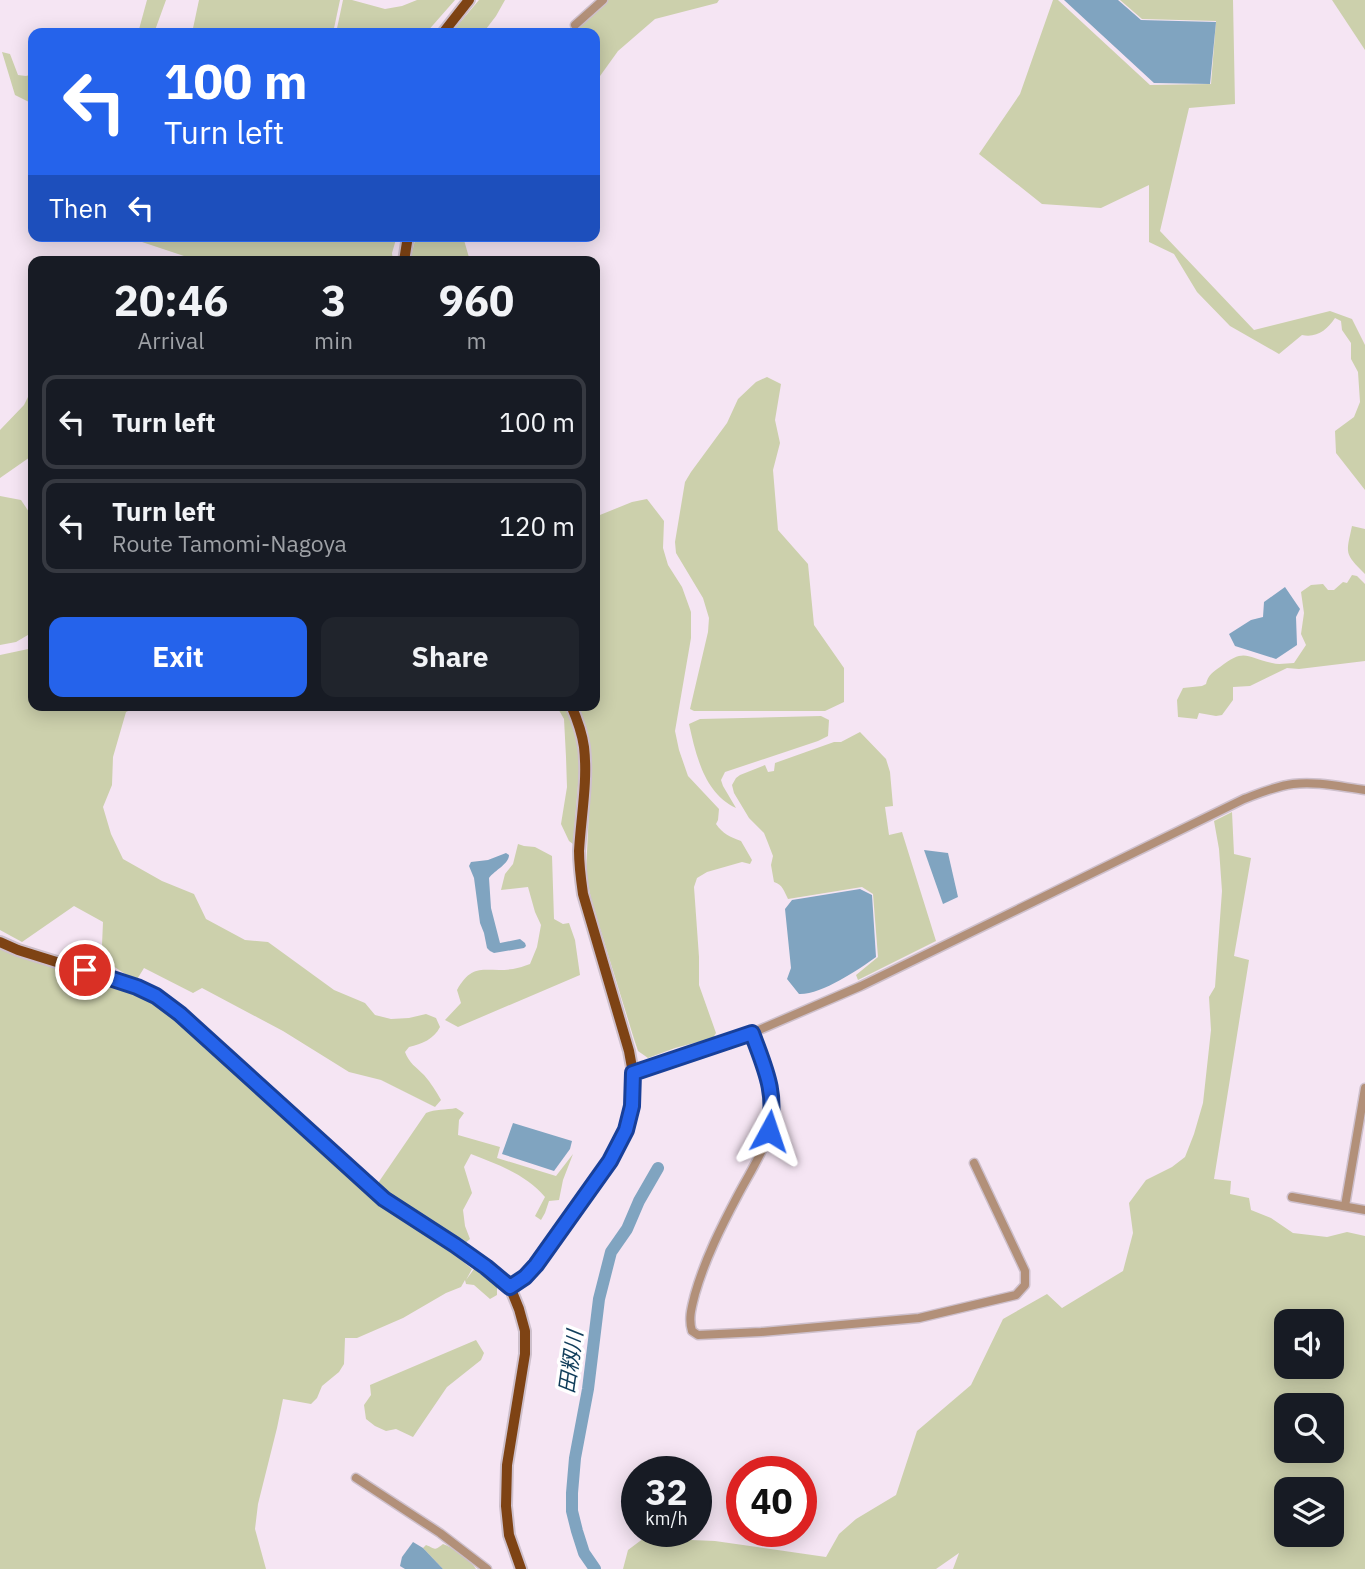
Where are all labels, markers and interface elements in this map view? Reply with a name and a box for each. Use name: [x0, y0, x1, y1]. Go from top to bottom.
text: 100 m: [164, 49, 308, 112]
icon: left: [49, 56, 140, 147]
text: Turn left: [164, 111, 284, 153]
icon: left: [122, 189, 160, 227]
text: Then: [49, 191, 108, 225]
text: 20:46: [114, 273, 228, 328]
text: 3: [321, 273, 346, 328]
text: 960: [439, 273, 514, 328]
text: Arrival: [138, 325, 205, 355]
text: min: [314, 325, 353, 355]
text: m: [466, 325, 487, 355]
icon: left: [53, 403, 91, 441]
text: Turn left: [112, 405, 215, 439]
text: 100 m: [499, 405, 575, 439]
text: Turn left: [112, 494, 215, 528]
icon: left: [53, 507, 91, 545]
text: 120 m: [499, 509, 575, 543]
text: Route Tamomi-Nagoya: [112, 528, 347, 558]
button: Exit: [49, 617, 307, 697]
button: Share: [321, 617, 579, 697]
pin: [55, 940, 115, 1000]
icon: arrive: [66, 951, 104, 989]
position arrow: [732, 1094, 806, 1168]
map controls: [1274, 1309, 1344, 1547]
button: sound: [1274, 1309, 1344, 1379]
water label: 田籾川: [552, 1327, 589, 1395]
button: search: [1274, 1393, 1344, 1463]
speed limit sign: 40: [726, 1456, 817, 1547]
text: 32: [645, 1469, 688, 1515]
button: layers: [1274, 1477, 1344, 1547]
text: km/h: [645, 1507, 688, 1530]

